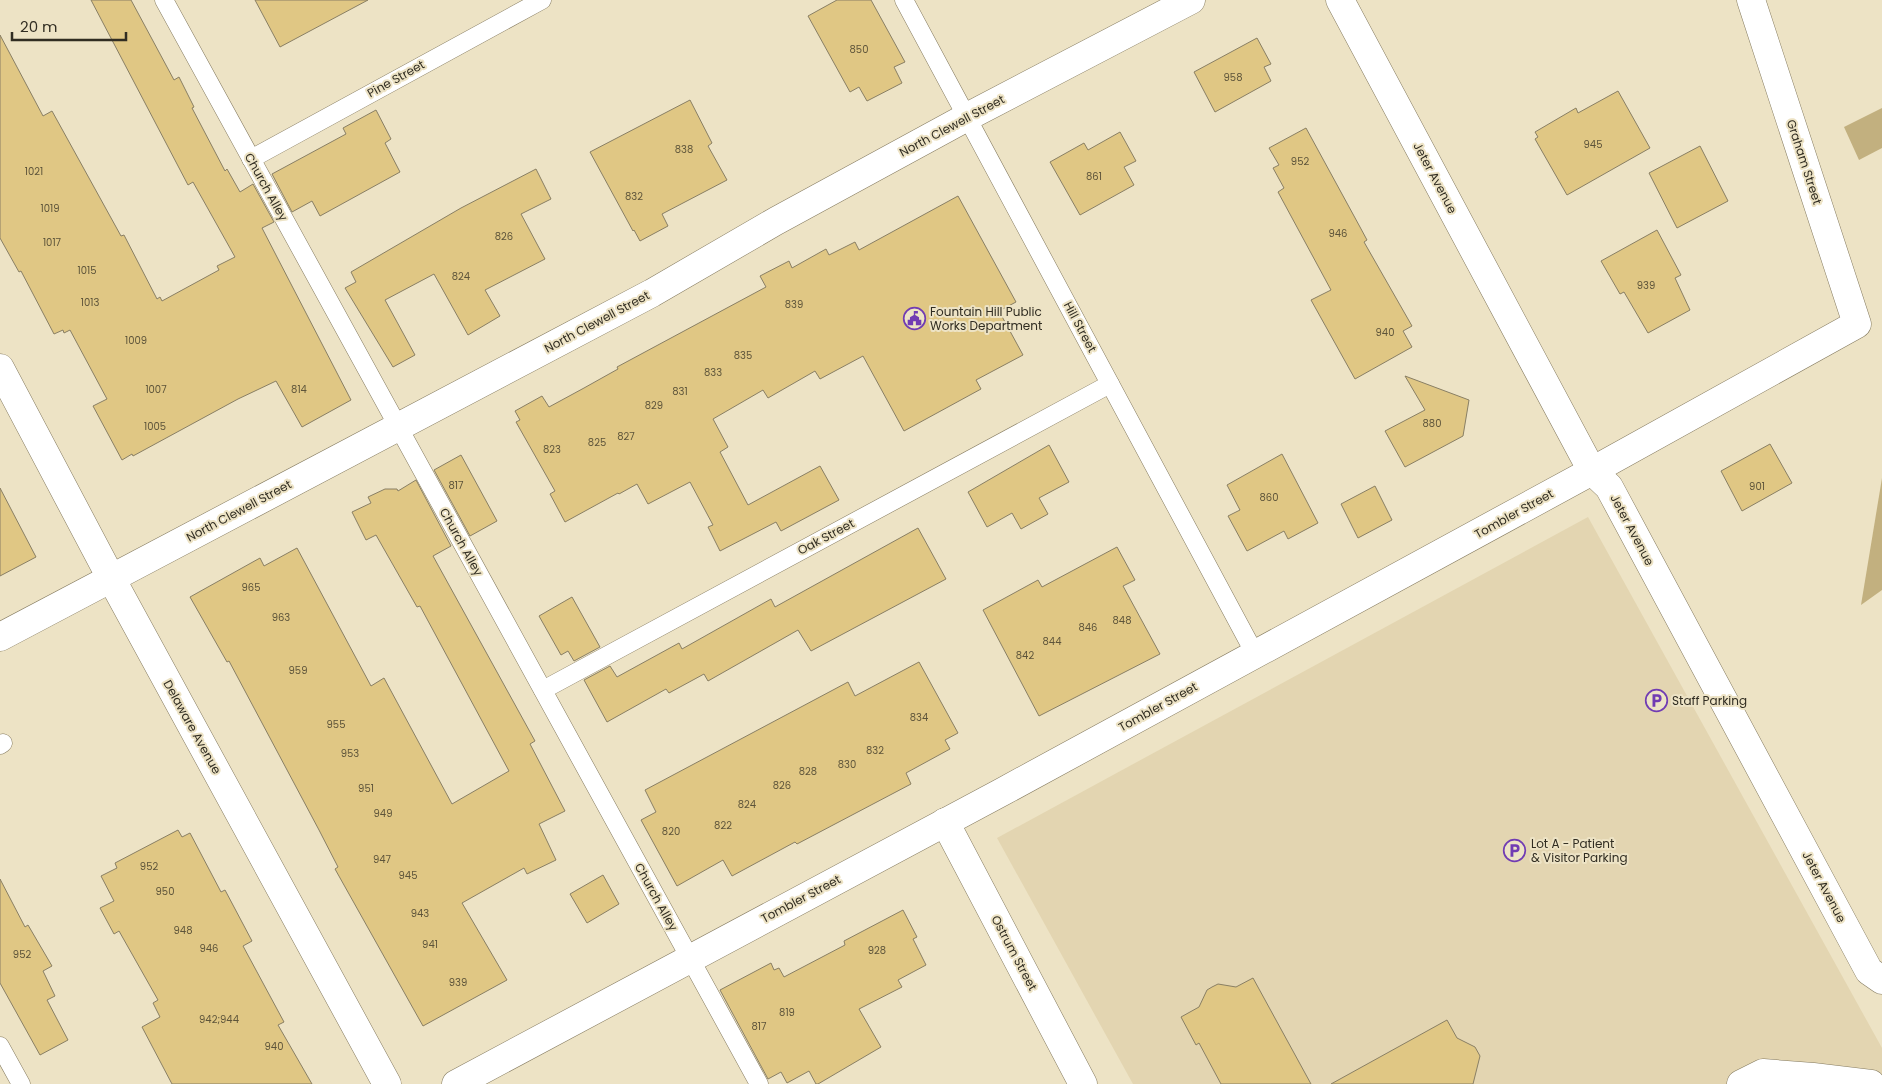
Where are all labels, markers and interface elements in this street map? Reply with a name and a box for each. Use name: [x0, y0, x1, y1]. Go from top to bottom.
scale bar: [12, 10, 126, 42]
text: 20 m: [20, 16, 58, 37]
house number: 850: [850, 42, 868, 57]
street label: Pine Street: [364, 56, 428, 101]
house number: 958: [1224, 70, 1242, 85]
street label: North Clewell Street: [896, 91, 1007, 161]
street label: Graham Street: [1783, 117, 1826, 207]
house number: 945: [1584, 137, 1602, 152]
street label: Jeter Avenue: [1410, 139, 1461, 216]
house number: 838: [675, 142, 693, 157]
street label: Church Alley: [241, 150, 292, 224]
house number: 952: [1291, 154, 1309, 169]
house number: 1021: [25, 164, 43, 179]
house number: 861: [1086, 169, 1102, 184]
house number: 832: [625, 189, 643, 204]
house number: 1019: [41, 201, 59, 216]
house number: 946: [1329, 226, 1347, 241]
house number: 826: [495, 229, 513, 244]
house number: 1017: [43, 235, 62, 250]
house number: 1015: [78, 263, 96, 278]
house number: 824: [452, 269, 470, 284]
house number: 939: [1637, 278, 1655, 293]
street label: North Clewell Street: [541, 287, 652, 357]
house number: 1013: [81, 295, 99, 310]
house number: 839: [785, 297, 803, 312]
street label: Hill Street: [1060, 298, 1101, 355]
place label: Fountain Hill Public Works Department: [930, 303, 1042, 334]
public building icon: Fountain Hill Public Works Department: [902, 307, 926, 331]
house number: 940: [1376, 325, 1394, 340]
house number: 1009: [125, 333, 147, 348]
house number: 835: [734, 348, 752, 363]
house number: 833: [704, 365, 722, 380]
house number: 1007: [145, 382, 167, 397]
house number: 814: [291, 382, 307, 397]
house number: 831: [672, 384, 688, 399]
house number: 829: [645, 398, 663, 413]
house number: 880: [1423, 416, 1441, 431]
house number: 1005: [144, 419, 166, 434]
house number: 827: [617, 429, 635, 444]
house number: 825: [588, 435, 606, 450]
house number: 823: [543, 442, 561, 457]
street label: North Clewell Street: [183, 476, 294, 546]
house number: 817: [449, 478, 464, 493]
house number: 901: [1749, 479, 1765, 494]
street label: Tombler Street: [1471, 485, 1556, 542]
house number: 860: [1260, 490, 1278, 505]
street label: Jeter Avenue: [1607, 491, 1658, 568]
street label: Church Alley: [436, 505, 487, 579]
street label: Oak Street: [794, 514, 857, 559]
house number: 965: [242, 580, 260, 595]
house number: 963: [272, 610, 290, 625]
house number: 848: [1113, 613, 1131, 628]
house number: 846: [1079, 620, 1097, 635]
house number: 844: [1043, 634, 1061, 649]
house number: 842: [1016, 648, 1034, 663]
house number: 959: [289, 663, 307, 678]
street label: Delaware Avenue: [160, 677, 225, 777]
street label: Tombler Street: [1115, 678, 1200, 735]
parking icon: Staff Parking: [1644, 689, 1668, 713]
place label: Staff Parking: [1672, 692, 1747, 709]
house number: 834: [910, 710, 928, 725]
house number: 955: [327, 717, 345, 732]
house number: 832: [866, 743, 884, 758]
house number: 953: [341, 746, 359, 761]
house number: 830: [838, 757, 856, 772]
house number: 828: [799, 764, 817, 779]
house number: 826: [773, 778, 791, 793]
house number: 951: [358, 781, 374, 796]
house number: 824: [738, 797, 756, 812]
house number: 949: [374, 806, 392, 821]
house number: 822: [714, 818, 732, 833]
house number: 820: [662, 824, 680, 839]
place label: Lot A - Patient & Visitor Parking: [1531, 835, 1628, 866]
parking icon: Lot A - Patient & Visitor Parking: [1503, 839, 1527, 863]
street label: Jeter Avenue: [1799, 848, 1850, 925]
house number: 947: [373, 852, 392, 867]
house number: 952: [140, 859, 158, 874]
street label: Church Alley: [631, 860, 682, 934]
house number: 945: [399, 868, 417, 883]
street label: Tombler Street: [758, 870, 844, 927]
house number: 950: [156, 884, 174, 899]
house number: 943: [411, 906, 429, 921]
street label: Ostrum Street: [987, 912, 1041, 993]
house number: 948: [174, 923, 192, 938]
house number: 941: [422, 937, 438, 952]
house number: 946: [200, 941, 218, 956]
house number: 928: [868, 943, 886, 958]
house number: 952: [13, 947, 31, 962]
house number: 939: [449, 975, 467, 990]
house number: 819: [779, 1005, 795, 1020]
house number: 942;944: [199, 1012, 239, 1027]
house number: 817: [752, 1019, 767, 1034]
house number: 940: [265, 1039, 283, 1054]

